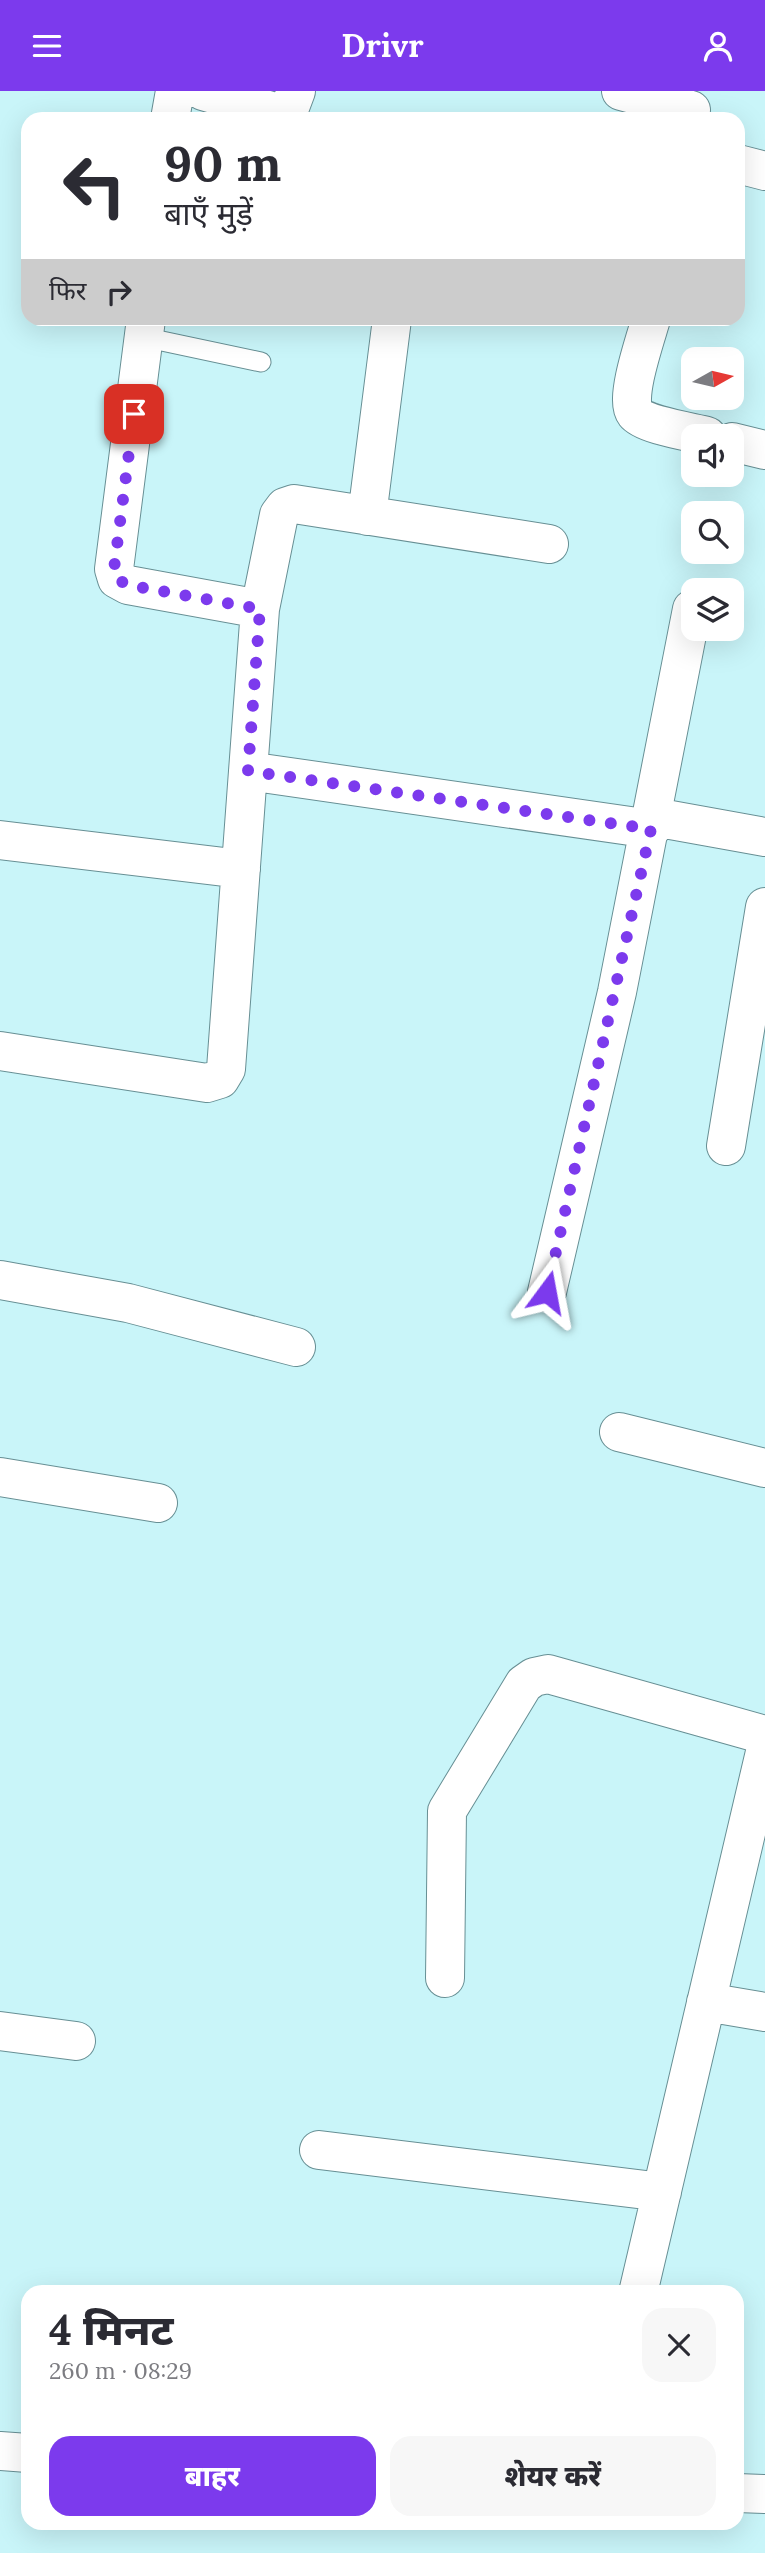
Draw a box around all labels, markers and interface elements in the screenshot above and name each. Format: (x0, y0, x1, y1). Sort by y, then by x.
text: Drivr (341, 25, 424, 66)
icon: menu (28, 27, 66, 65)
icon: person (699, 27, 737, 65)
text: 90 m (164, 132, 281, 194)
icon: left (49, 140, 140, 231)
text: बाएँ मुड़ें (164, 193, 253, 234)
icon: right (100, 273, 138, 311)
text: फिर (49, 274, 86, 307)
north arrow (681, 347, 744, 409)
map controls (681, 347, 744, 641)
pin (104, 384, 164, 444)
icon: arrive (115, 395, 153, 433)
button: sound (681, 424, 744, 487)
button: search (681, 501, 744, 564)
button: layers (681, 578, 744, 641)
position arrow (510, 1255, 584, 1329)
text: 4 मिनट (49, 2303, 173, 2357)
button: close (642, 2308, 716, 2382)
text: 260 m · 08:29 (49, 2356, 192, 2385)
button: बाहर (49, 2436, 376, 2516)
button: शेयर करें (390, 2436, 716, 2516)

